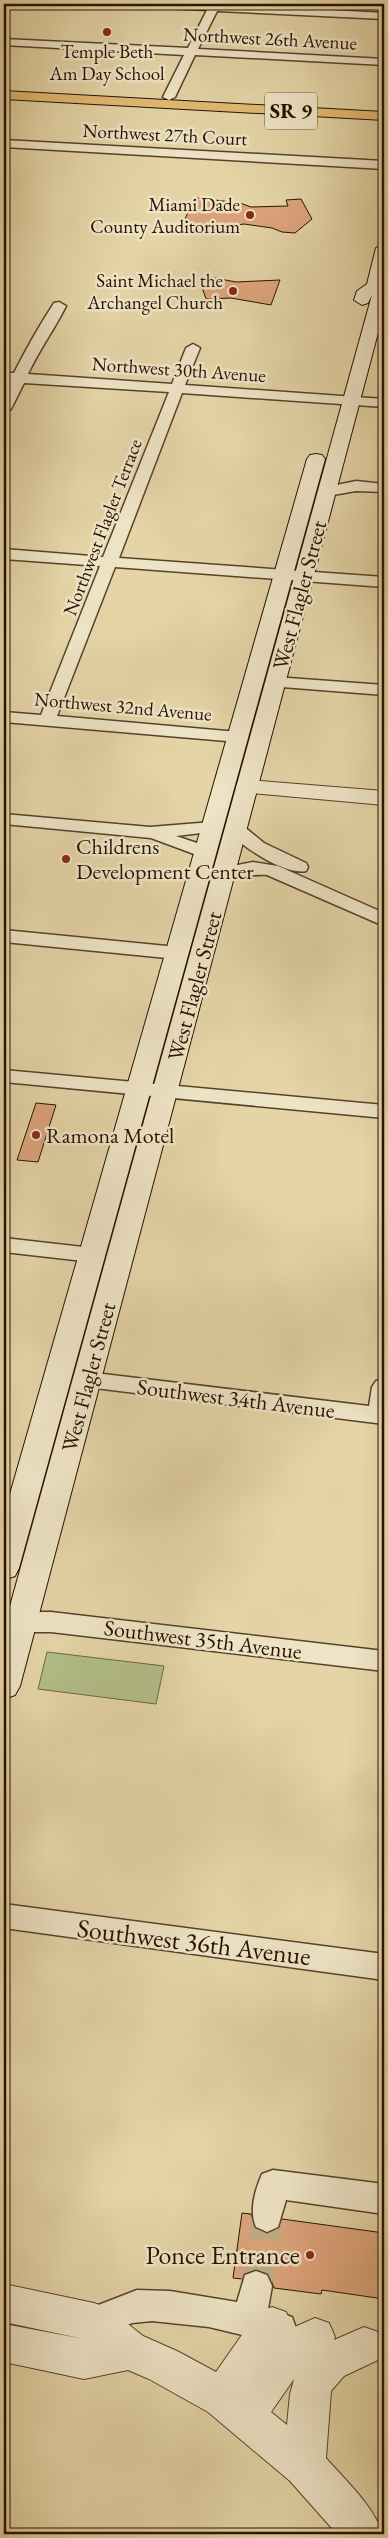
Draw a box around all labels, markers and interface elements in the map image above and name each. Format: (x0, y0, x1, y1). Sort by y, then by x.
street label: Northwest 26th Avenue (182, 21, 358, 56)
marker: Temple Beth Am Day School (101, 26, 113, 38)
place label: Temple Beth Am Day School (48, 39, 165, 86)
road number: SR 9 (265, 92, 317, 130)
street label: Northwest 27th Court (82, 118, 248, 151)
place label: Miami Dade County Auditorium (90, 192, 240, 239)
marker: Miami Dade County Auditorium (244, 209, 256, 221)
place label: Saint Michael the Archangel Church (86, 268, 223, 315)
marker: Saint Michael the Archangel Church (227, 285, 239, 297)
street label: Northwest 30th Avenue (91, 351, 267, 388)
street label: Northwest Flagler Terrace (57, 435, 148, 619)
street label: West Flagler Street (266, 517, 333, 673)
street label: Northwest 32nd Avenue (33, 686, 213, 727)
place label: Childrens Development Center (76, 832, 254, 886)
marker: Childrens Development Center (60, 853, 72, 865)
street label: West Flagler Street (161, 908, 228, 1064)
place label: Ramona Motel (46, 1121, 174, 1150)
marker: Ramona Motel (30, 1129, 42, 1141)
street label: West Flagler Street (55, 1299, 122, 1455)
street label: Southwest 34th Avenue (135, 1372, 337, 1425)
street label: Southwest 35th Avenue (102, 1613, 304, 1666)
street label: Southwest 36th Avenue (75, 1911, 313, 1973)
place label: Ponce Entrance (145, 2238, 300, 2272)
marker: Ponce Entrance (304, 2249, 316, 2261)

